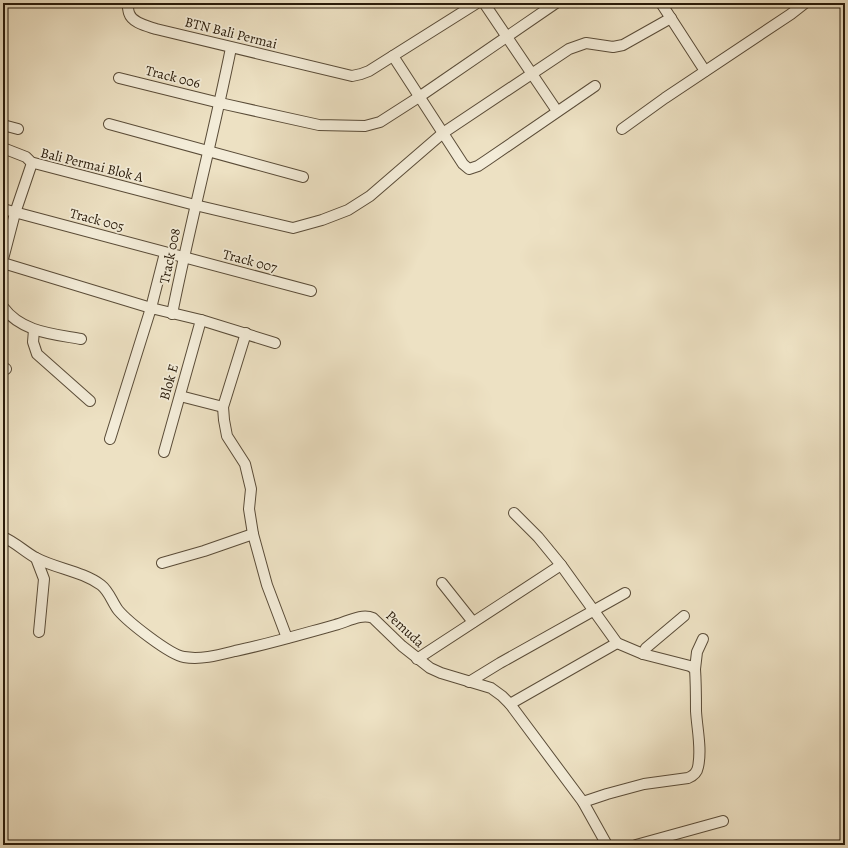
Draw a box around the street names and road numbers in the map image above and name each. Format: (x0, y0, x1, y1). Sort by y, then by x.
street label: BTN Bali Permai (183, 12, 279, 54)
street label: Track 006 (144, 61, 202, 93)
street label: Bali Permai Blok A (39, 143, 146, 187)
street label: Track 005 (68, 204, 126, 236)
street label: Track 008 (155, 226, 185, 286)
street label: Track 007 (221, 245, 279, 277)
street label: Blok E (155, 362, 183, 402)
street label: Pemuda (381, 606, 429, 652)

